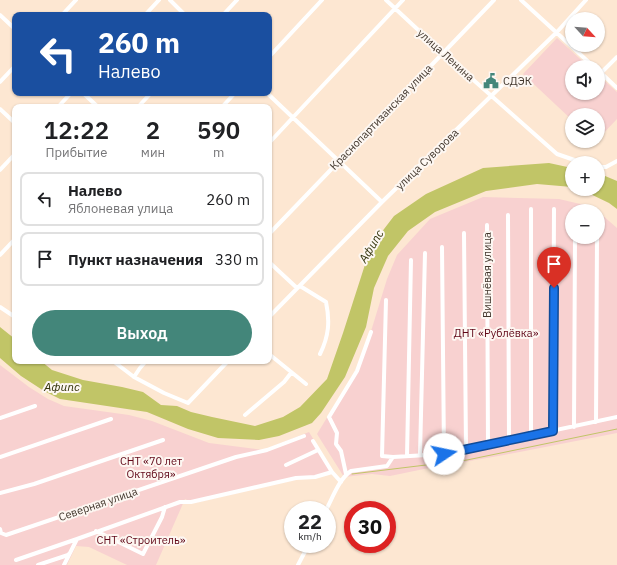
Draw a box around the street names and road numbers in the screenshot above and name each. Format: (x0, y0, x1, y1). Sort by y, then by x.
street label: улица Ленина (415, 26, 477, 84)
street label: Краснопартизанская улица (327, 61, 435, 173)
street label: улица Суворова (393, 125, 462, 193)
street label: Вишнёвая улица (480, 232, 494, 318)
street label: Северная улица (57, 484, 139, 524)

